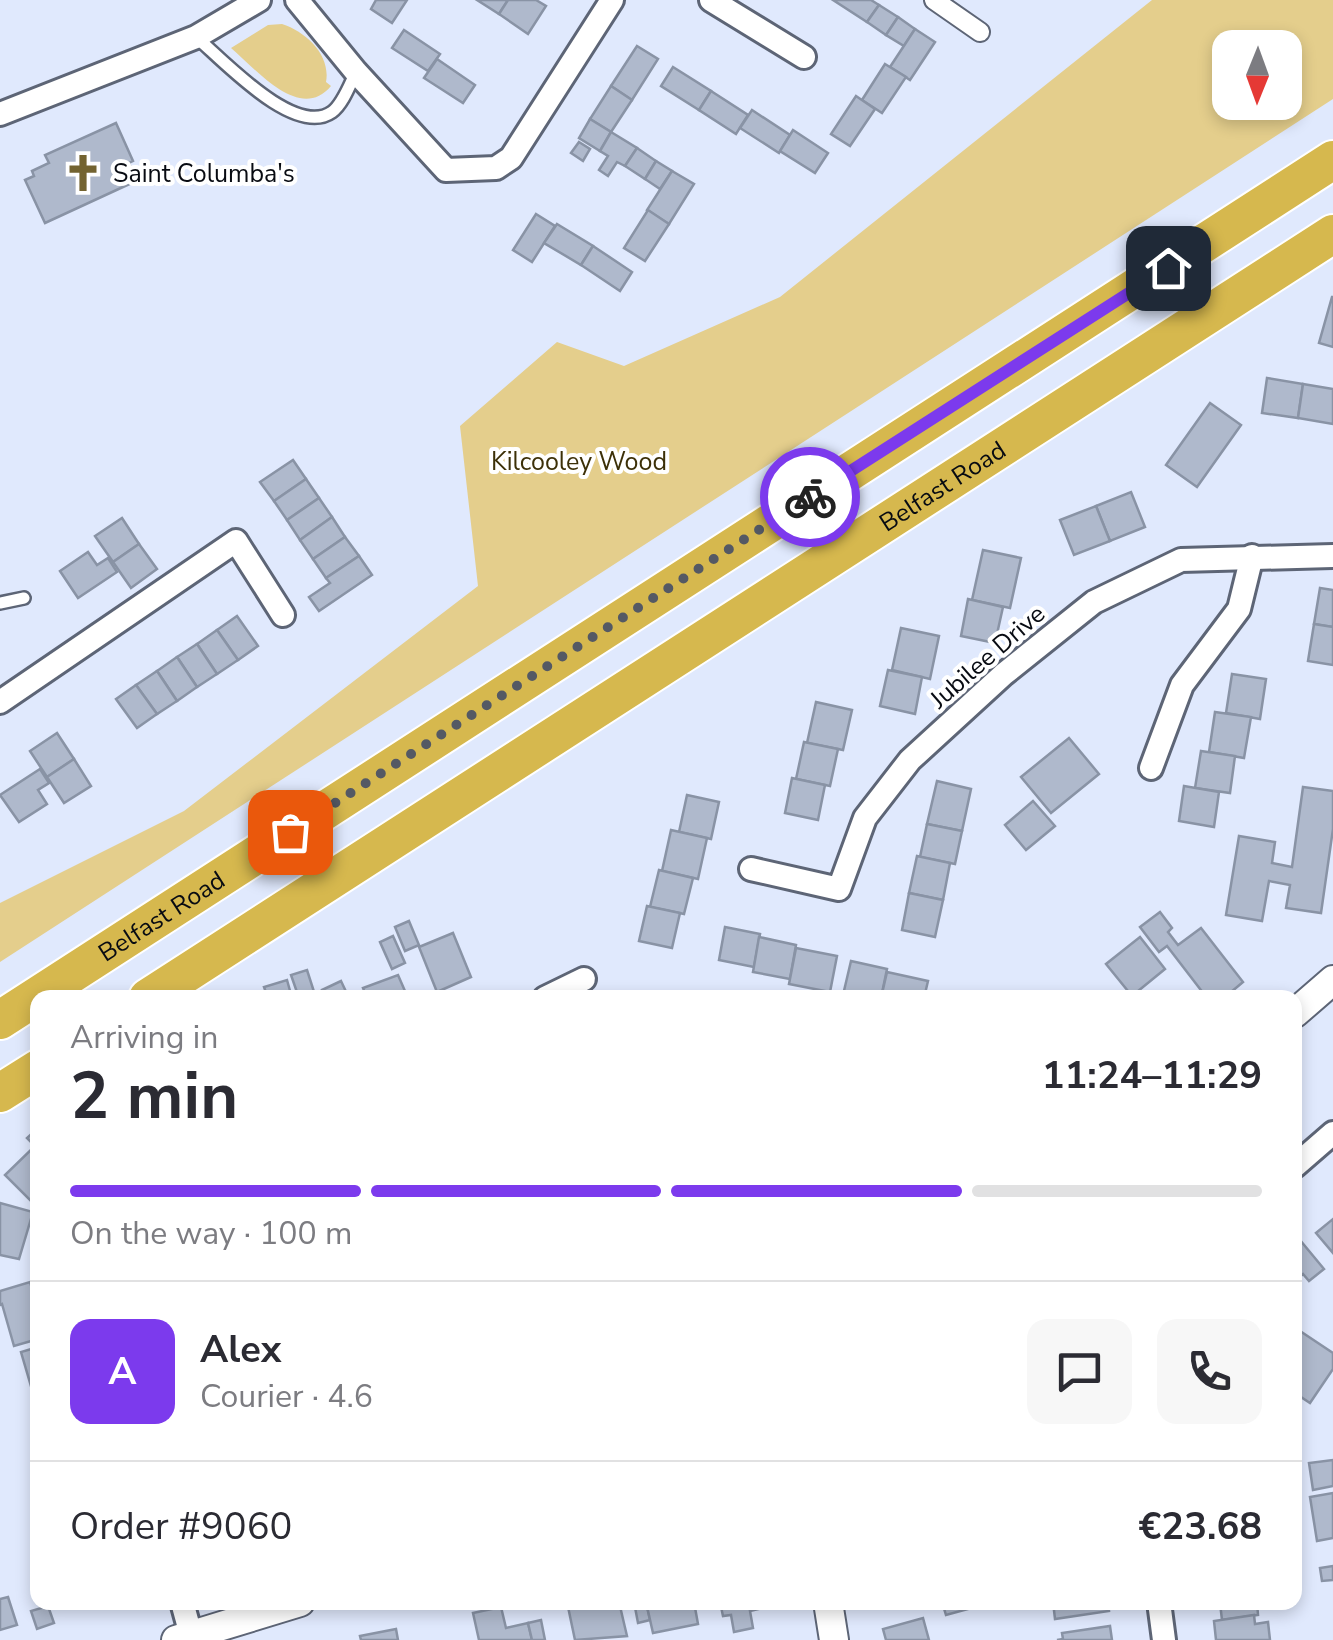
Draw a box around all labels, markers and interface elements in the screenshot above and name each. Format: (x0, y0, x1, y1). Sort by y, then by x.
north arrow (1212, 30, 1302, 120)
map controls (1212, 30, 1302, 120)
church icon: Saint Columba's (62, 152, 104, 194)
place label: Saint Columba's (113, 157, 295, 191)
pin (1126, 226, 1211, 311)
icon: home (1141, 241, 1196, 296)
street label: Belfast Road (873, 433, 1013, 540)
park label: Kilcooley Wood (491, 445, 667, 479)
courier (760, 447, 860, 547)
icon: bike (783, 470, 838, 525)
street label: Jubilee Drive (922, 597, 1052, 717)
pin (248, 790, 333, 875)
icon: bag (263, 805, 318, 860)
street label: Belfast Road (92, 863, 232, 970)
text: Arriving in (70, 1016, 218, 1059)
text: 11:24–11:29 (1042, 1050, 1262, 1101)
text: 2 min (70, 1052, 238, 1141)
text: On the way · 100 m (70, 1212, 352, 1255)
button: chat (1027, 1319, 1132, 1424)
button: phone (1157, 1319, 1262, 1424)
text: Alex (200, 1324, 281, 1375)
text: A (108, 1346, 137, 1397)
text: Courier · 4.6 (200, 1375, 373, 1418)
text: Order #9060 (70, 1501, 292, 1552)
text: €23.68 (1139, 1501, 1262, 1552)

